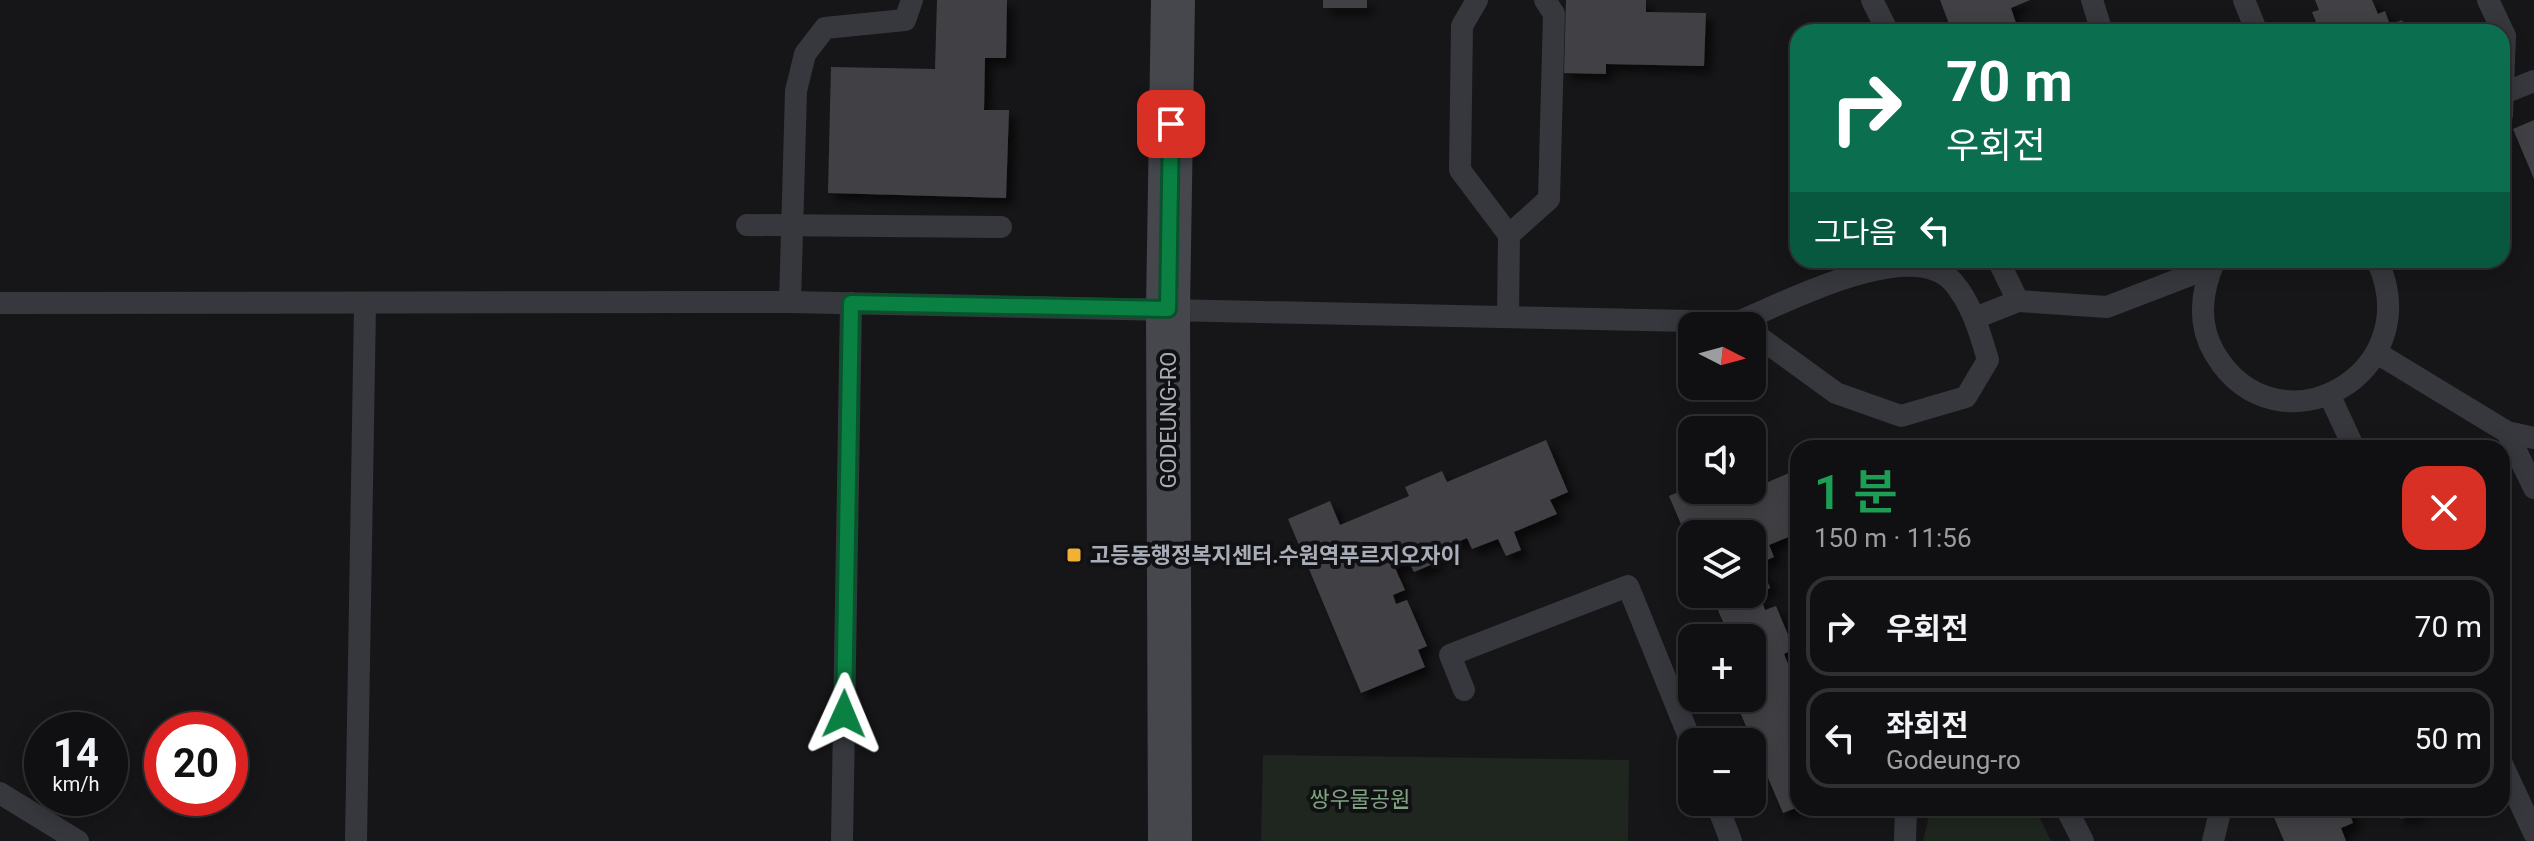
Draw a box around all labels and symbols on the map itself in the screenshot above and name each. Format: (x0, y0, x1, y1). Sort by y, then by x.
pin (1137, 90, 1205, 158)
north arrow (1678, 312, 1766, 400)
street label: GODEUNG-RO (1156, 352, 1181, 488)
place label: 고등동행정복지센터.수원역푸르지오자이 (1090, 543, 1461, 568)
marker: 고등동행정복지센터.수원역푸르지오자이 (1065, 546, 1083, 564)
position arrow (802, 672, 886, 756)
speed limit sign: 20 (144, 712, 248, 816)
park label: 쌍우물공원 (1309, 787, 1411, 812)

